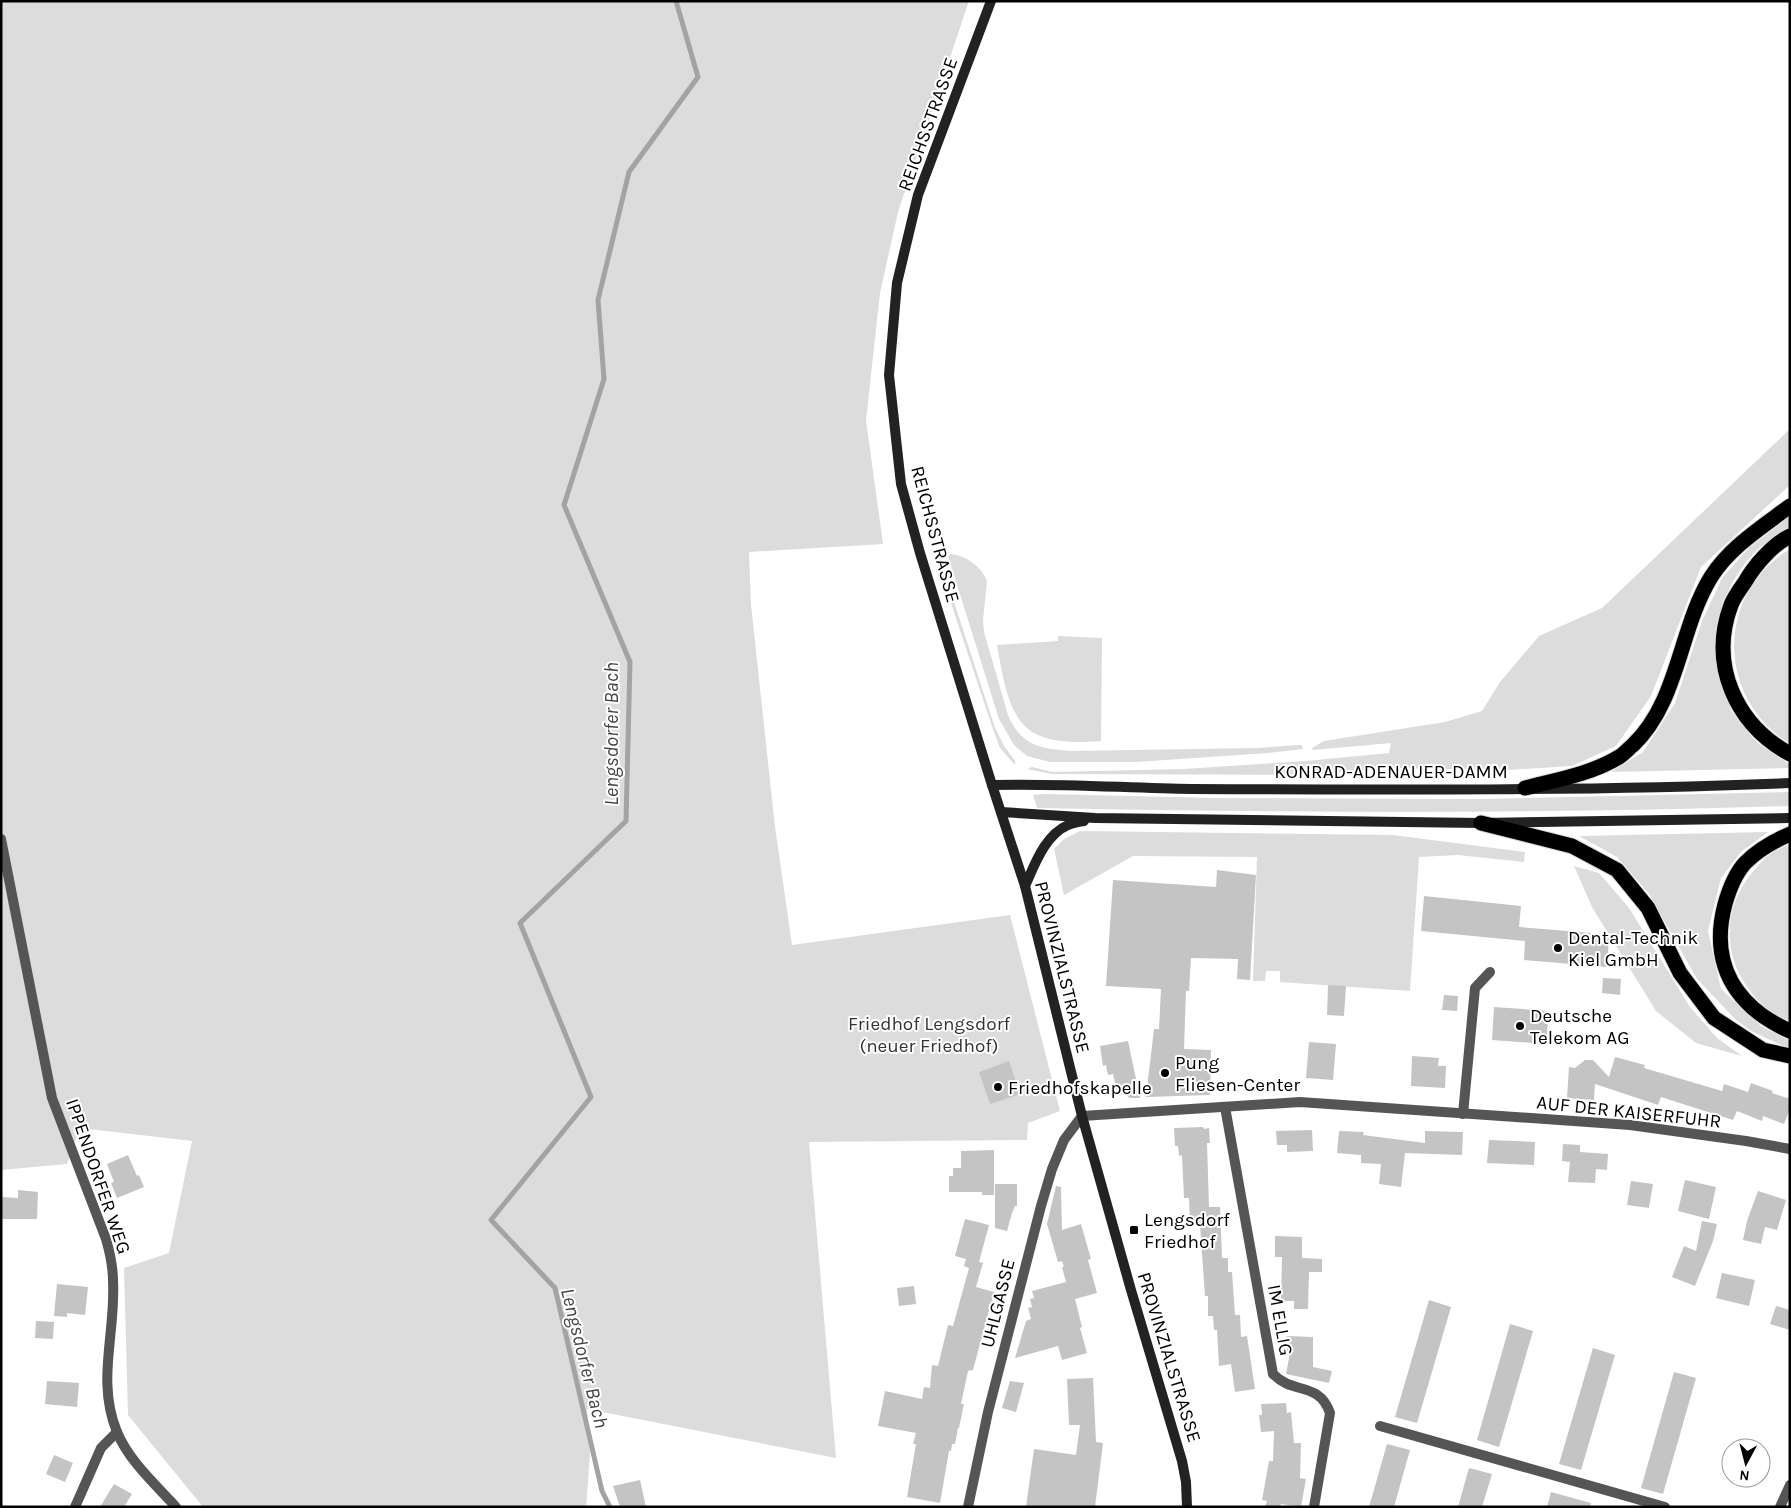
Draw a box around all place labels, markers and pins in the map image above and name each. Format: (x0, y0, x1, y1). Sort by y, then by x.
place label: Dental-Technik Kiel GmbH (1568, 927, 1699, 971)
marker: Dental-Technik Kiel GmbH (1552, 942, 1564, 954)
place label: Deutsche Telekom AG (1530, 1005, 1629, 1049)
marker: Deutsche Telekom AG (1514, 1020, 1526, 1032)
place label: Pung Fliesen-Center (1175, 1052, 1300, 1096)
marker: Pung Fliesen-Center (1159, 1067, 1171, 1079)
place label: Friedhofskapelle (1008, 1077, 1152, 1099)
marker: Friedhofskapelle (992, 1081, 1004, 1093)
place label: Lengsdorf Friedhof (1144, 1209, 1230, 1253)
marker: Lengsdorf Friedhof (1128, 1224, 1140, 1236)

